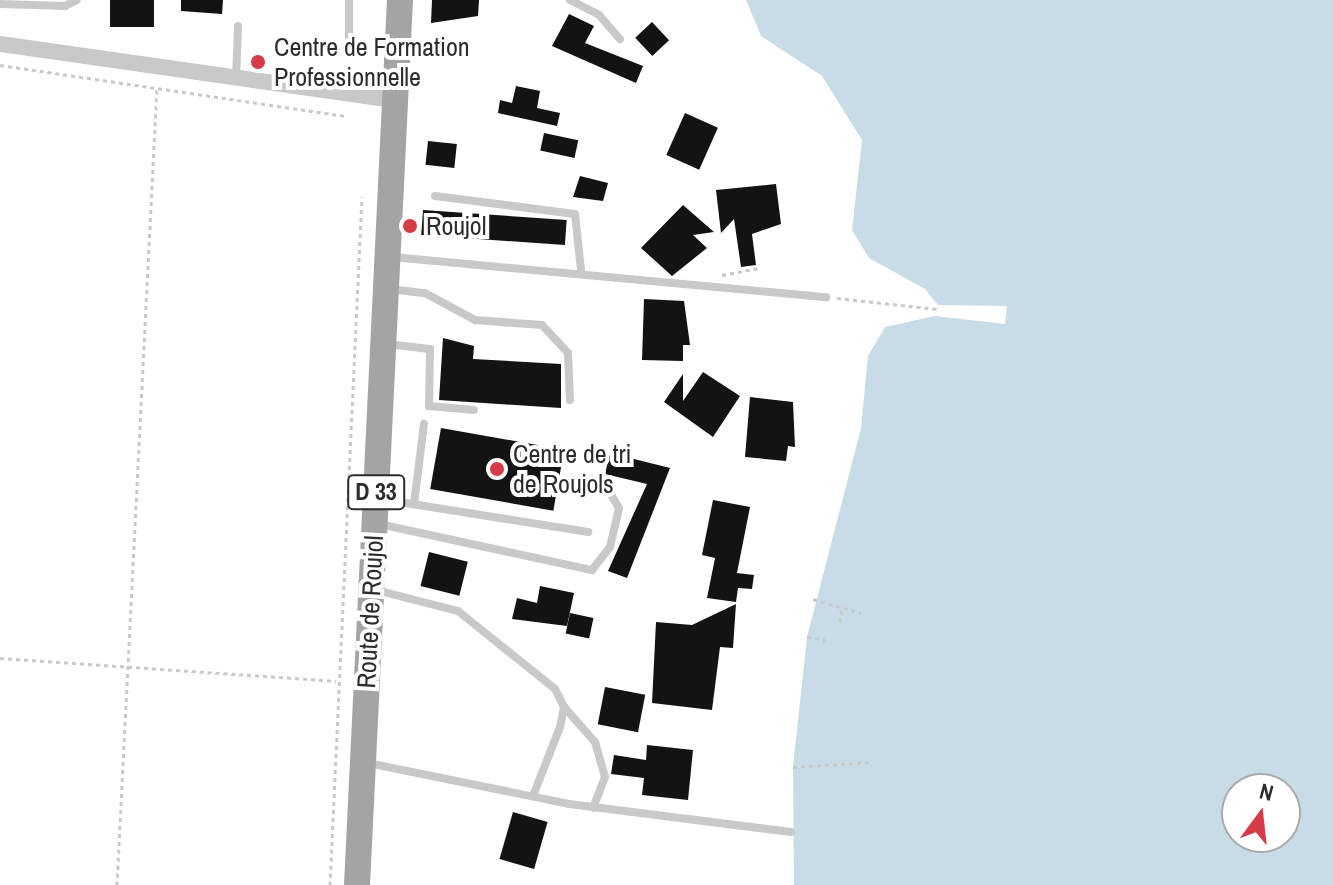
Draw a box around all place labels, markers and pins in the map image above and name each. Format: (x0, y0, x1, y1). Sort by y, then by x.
place label: Centre de Formation Professionnelle (274, 31, 470, 92)
marker: Centre de Formation Professionnelle (249, 53, 267, 71)
place label: Roujol (426, 210, 486, 242)
marker: Roujol (401, 217, 419, 235)
place label: Centre de tri de Roujols (513, 438, 632, 500)
marker: Centre de tri de Roujols (488, 460, 506, 478)

